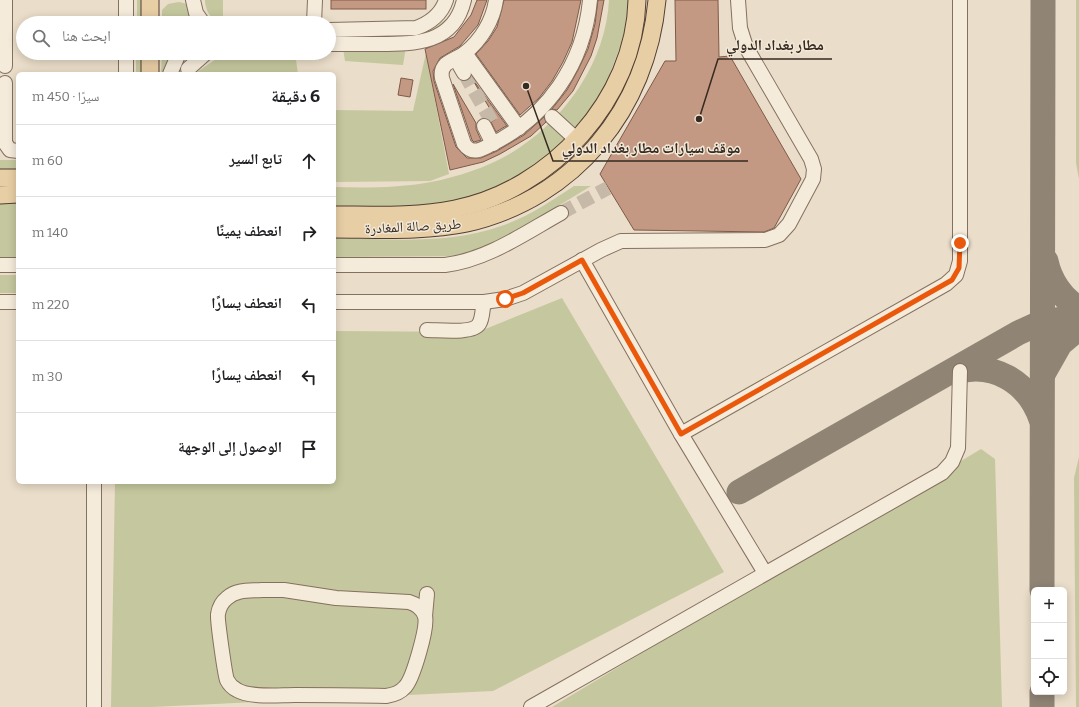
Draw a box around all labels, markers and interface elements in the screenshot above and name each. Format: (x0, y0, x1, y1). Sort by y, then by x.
search box (16, 16, 336, 60)
icon: search (30, 27, 52, 49)
text: ابحث هنا (62, 27, 111, 45)
callout: مطار بغداد الدولي (718, 32, 832, 59)
text: مطار بغداد الدولي (726, 36, 824, 57)
text: 6 دقيقة (271, 86, 320, 107)
text: سيرًا · 450 m (32, 89, 99, 104)
callout: موقف سيارات مطار بغداد الدولي (553, 134, 748, 161)
text: موقف سيارات مطار بغداد الدولي (562, 139, 740, 160)
text: تابع السير (229, 150, 282, 168)
icon: ahead (298, 150, 320, 172)
text: 60 m (32, 153, 63, 168)
street label: طريق صالة المغادرة (364, 215, 462, 239)
text: انعطف يمينًا (216, 222, 282, 240)
icon: right (298, 222, 320, 244)
text: 140 m (32, 225, 68, 240)
route end (951, 234, 969, 252)
route start (496, 290, 514, 308)
text: انعطف يسارًا (211, 294, 282, 312)
icon: left (298, 294, 320, 316)
text: 220 m (32, 297, 70, 312)
text: انعطف يسارًا (211, 366, 282, 384)
icon: left (298, 366, 320, 388)
text: 30 m (32, 369, 63, 384)
text: الوصول إلى الوجهة (178, 438, 282, 456)
icon: arrive (298, 438, 320, 460)
map controls (1031, 587, 1067, 695)
button: + (1031, 587, 1067, 623)
button: − (1031, 623, 1067, 659)
button: locate (1031, 659, 1067, 695)

